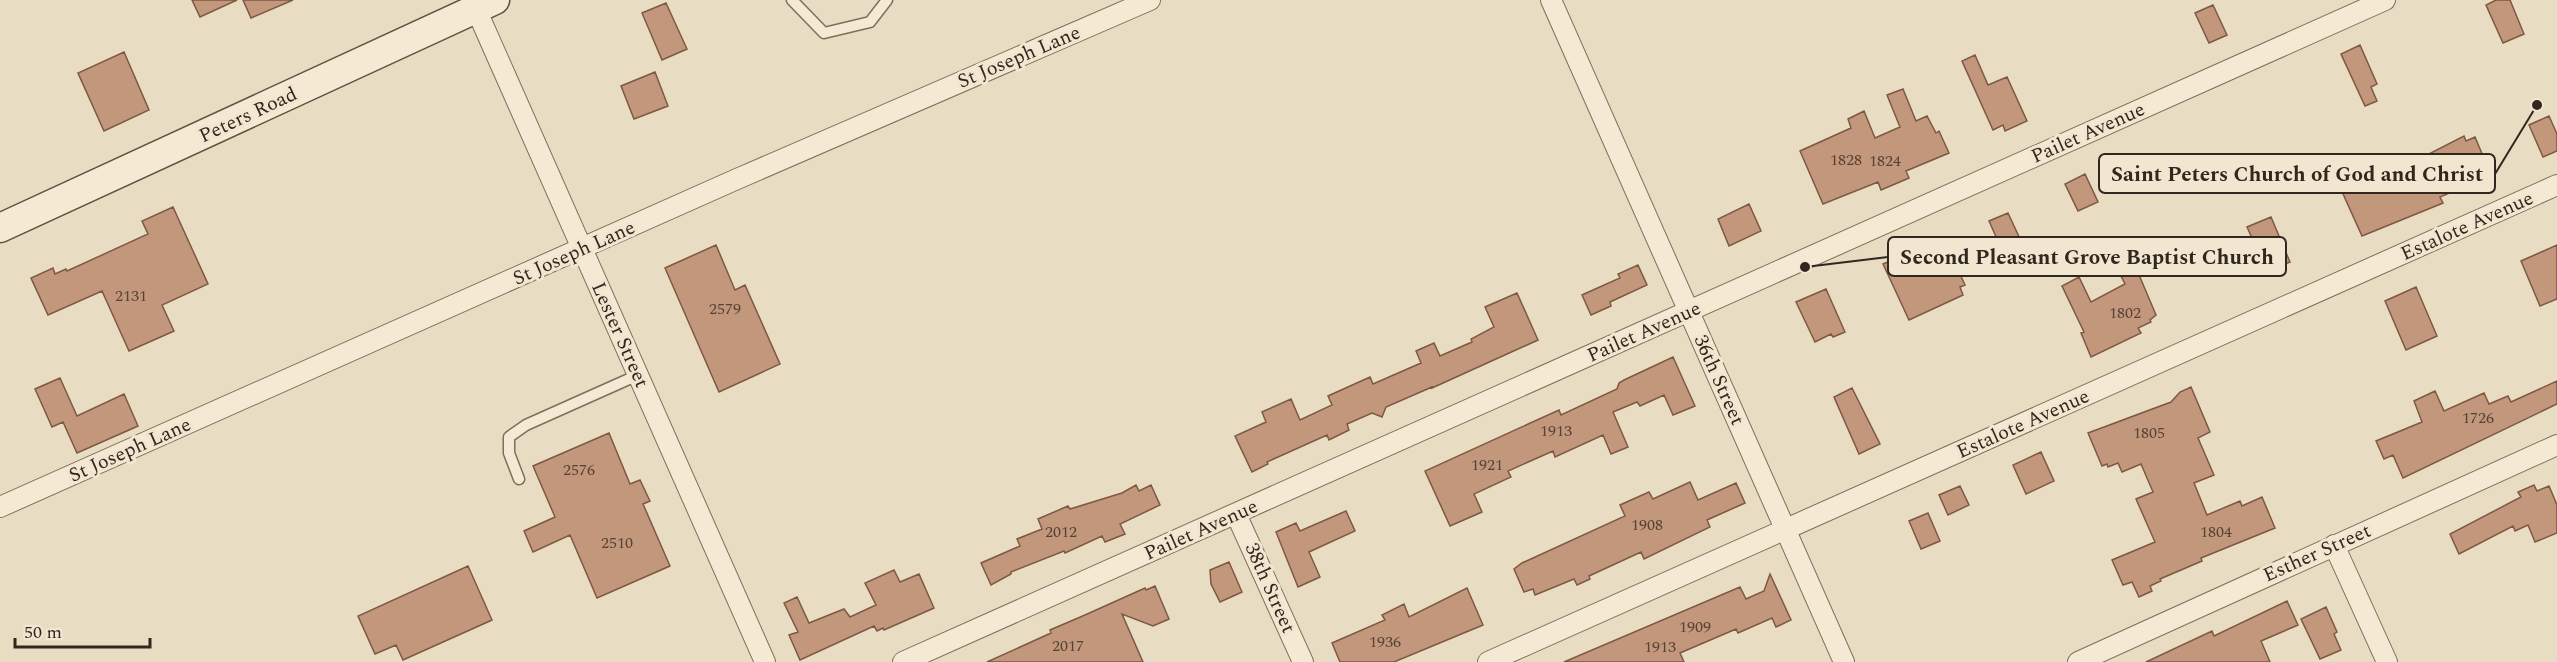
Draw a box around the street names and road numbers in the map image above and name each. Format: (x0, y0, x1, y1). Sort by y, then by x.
street label: St Joseph Lane (953, 18, 1085, 96)
street label: Peters Road (194, 79, 302, 151)
street label: Pailet Avenue (2026, 94, 2150, 172)
street label: Estalote Avenue (2396, 183, 2538, 269)
street label: St Joseph Lane (508, 213, 640, 293)
street label: Lester Street (583, 277, 657, 393)
street label: Pailet Avenue (1582, 293, 1706, 371)
street label: 36th Street (1686, 330, 1752, 430)
street label: Estalote Avenue (1952, 381, 2094, 467)
street label: St Joseph Lane (64, 410, 196, 490)
street label: Pailet Avenue (1139, 491, 1263, 569)
street label: Esther Street (2258, 516, 2376, 590)
street label: 38th Street (1237, 538, 1303, 638)

